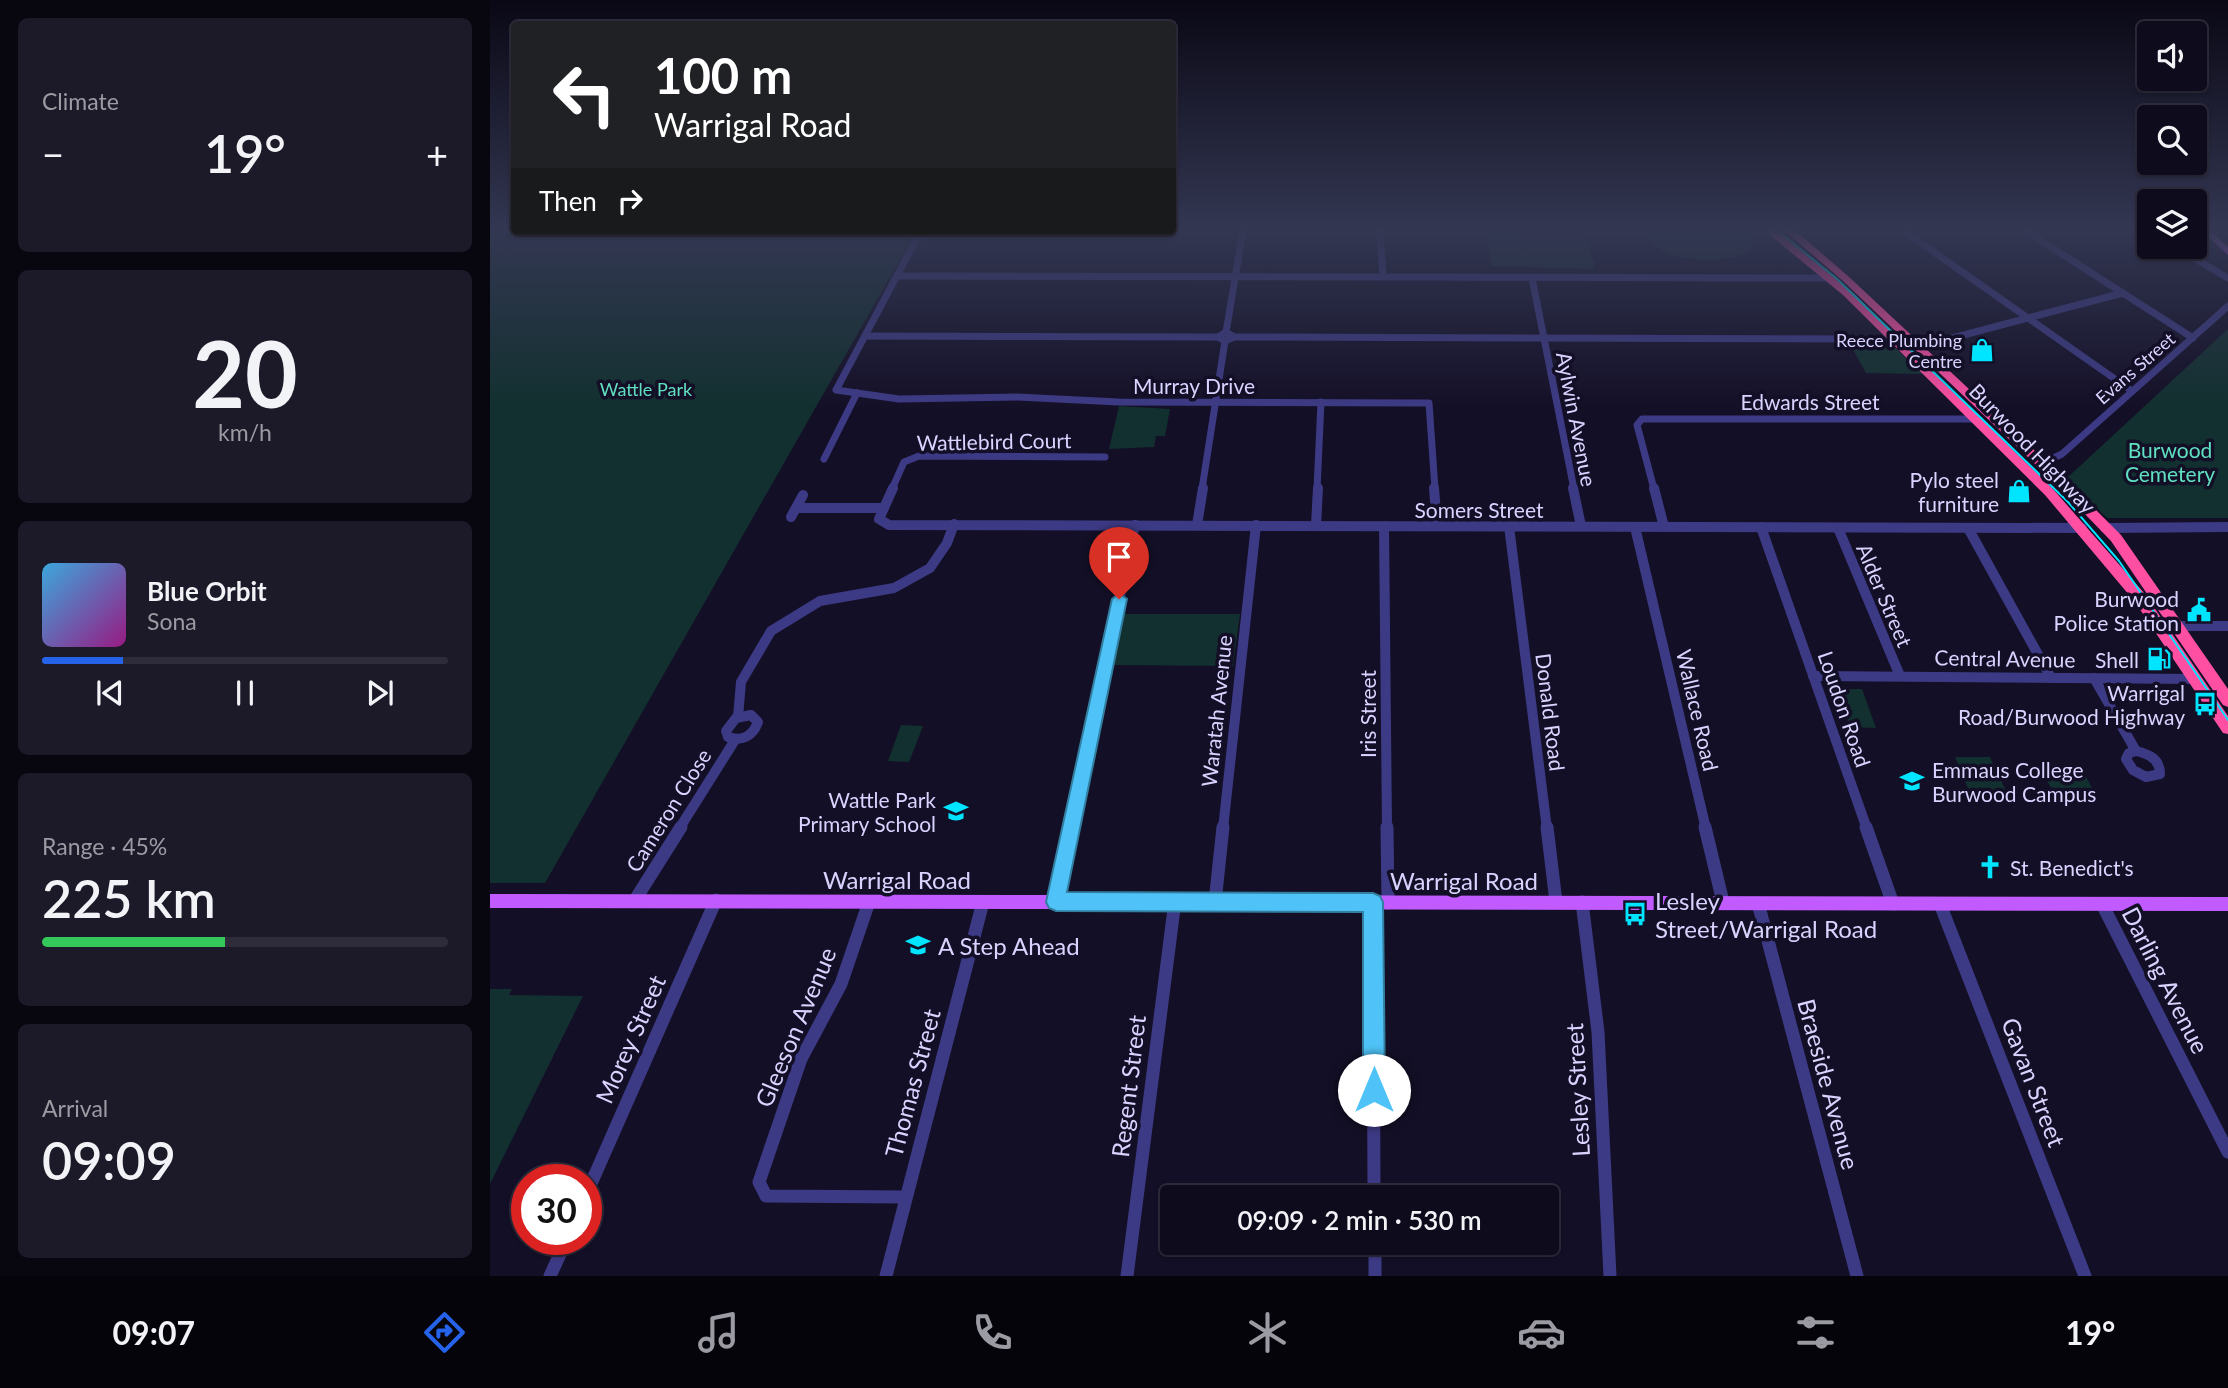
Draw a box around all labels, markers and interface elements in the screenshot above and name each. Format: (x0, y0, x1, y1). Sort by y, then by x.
map controls (2137, 21, 2207, 259)
button: sound (2137, 21, 2207, 91)
text: 100 m (654, 46, 792, 104)
icon: left (539, 49, 630, 140)
text: Climate (42, 87, 119, 115)
text: Warrigal Road (654, 105, 851, 144)
button: search (2137, 105, 2207, 175)
text: 19° (204, 122, 286, 184)
text: − (42, 131, 64, 177)
text: + (426, 131, 448, 177)
icon: right (611, 182, 649, 220)
text: Then (539, 185, 597, 217)
button: layers (2137, 189, 2207, 259)
text: 20 (192, 318, 298, 427)
street label: Evans Street (2091, 327, 2180, 408)
place label: Reece Plumbing Centre (1836, 329, 1962, 372)
shop icon: Reece Plumbing Centre (1968, 336, 1996, 364)
street label: Aylwin Avenue (1552, 350, 1602, 488)
street label: Murray Drive (1133, 373, 1255, 398)
park label: Wattle Park (600, 378, 693, 400)
street label: Burwood Highway (1965, 378, 2101, 518)
street label: Edwards Street (1740, 389, 1880, 414)
text: km/h (218, 418, 272, 446)
street label: Wattlebird Court (916, 427, 1072, 455)
park label: Burwood Cemetery (2125, 437, 2215, 486)
place label: Pylo steel furniture (1910, 467, 1999, 516)
shop icon: Pylo steel furniture (2005, 477, 2033, 505)
street label: Somers Street (1415, 497, 1544, 522)
pin (1089, 527, 1149, 599)
icon: arrive (1100, 538, 1138, 576)
street label: Alder Street (1852, 540, 1918, 651)
text: Blue Orbit (147, 575, 267, 607)
place label: Burwood Police Station (2053, 586, 2179, 635)
public building icon: Burwood Police Station (2185, 596, 2213, 624)
text: Sona (147, 607, 197, 635)
street label: Waratah Avenue (1196, 634, 1236, 788)
street label: Central Avenue (1934, 644, 2076, 672)
fuel station icon: Shell (2145, 645, 2173, 673)
street label: Wallace Road (1672, 647, 1724, 773)
place label: Shell (2095, 647, 2139, 672)
street label: Loudon Road (1813, 648, 1877, 770)
street label: Donald Road (1531, 652, 1571, 772)
street label: Iris Street (1355, 669, 1380, 758)
icon: previous (91, 674, 129, 712)
icon: pause (226, 674, 264, 712)
icon: next (361, 674, 399, 712)
place label: Warrigal Road/Burwood Highway (1958, 680, 2185, 729)
bus stop icon: Warrigal Road/Burwood Highway (2191, 690, 2219, 718)
street label: Cameron Close (620, 744, 716, 876)
place label: Emmaus College Burwood Campus (1932, 757, 2096, 806)
school or university icon: Emmaus College Burwood Campus (1898, 767, 1926, 795)
place label: Wattle Park Primary School (798, 787, 936, 836)
school or university icon: Wattle Park Primary School (942, 797, 970, 825)
text: Range · 45% (42, 832, 167, 860)
church icon: St. Benedict's (1976, 853, 2004, 881)
place label: St. Benedict's (2010, 855, 2134, 880)
street label: Warrigal Road (823, 865, 971, 894)
street label: Warrigal Road (1390, 866, 1538, 895)
text: 225 km (42, 867, 216, 929)
place label: Lesley Street/Warrigal Road (1655, 886, 1877, 943)
bus stop icon: Lesley Street/Warrigal Road (1621, 900, 1649, 928)
street label: Darling Avenue (2117, 902, 2215, 1058)
school or university icon: A Step Ahead (904, 931, 932, 959)
place label: A Step Ahead (938, 931, 1080, 960)
street label: Gleeson Avenue (748, 943, 842, 1111)
street label: Morey Street (589, 970, 671, 1108)
street label: Braeside Avenue (1792, 996, 1866, 1172)
street label: Thomas Street (878, 1005, 946, 1160)
street label: Regent Street (1105, 1013, 1151, 1159)
street label: Gavan Street (1996, 1013, 2072, 1151)
street label: Lesley Street (1559, 1022, 1595, 1158)
position arrow (1337, 1053, 1411, 1127)
text: Arrival (42, 1094, 108, 1122)
text: 09:09 (42, 1129, 176, 1191)
speed limit sign: 30 (511, 1164, 602, 1255)
text: 09:09 · 2 min · 530 m (1237, 1204, 1482, 1236)
icon: directions (420, 1308, 469, 1357)
icon: music (694, 1308, 743, 1357)
icon: phone (968, 1308, 1017, 1357)
icon: climate (1243, 1308, 1292, 1357)
icon: car (1517, 1308, 1566, 1357)
icon: filters (1791, 1308, 1840, 1357)
text: 09:07 (113, 1313, 195, 1352)
text: 19° (2065, 1313, 2115, 1352)

